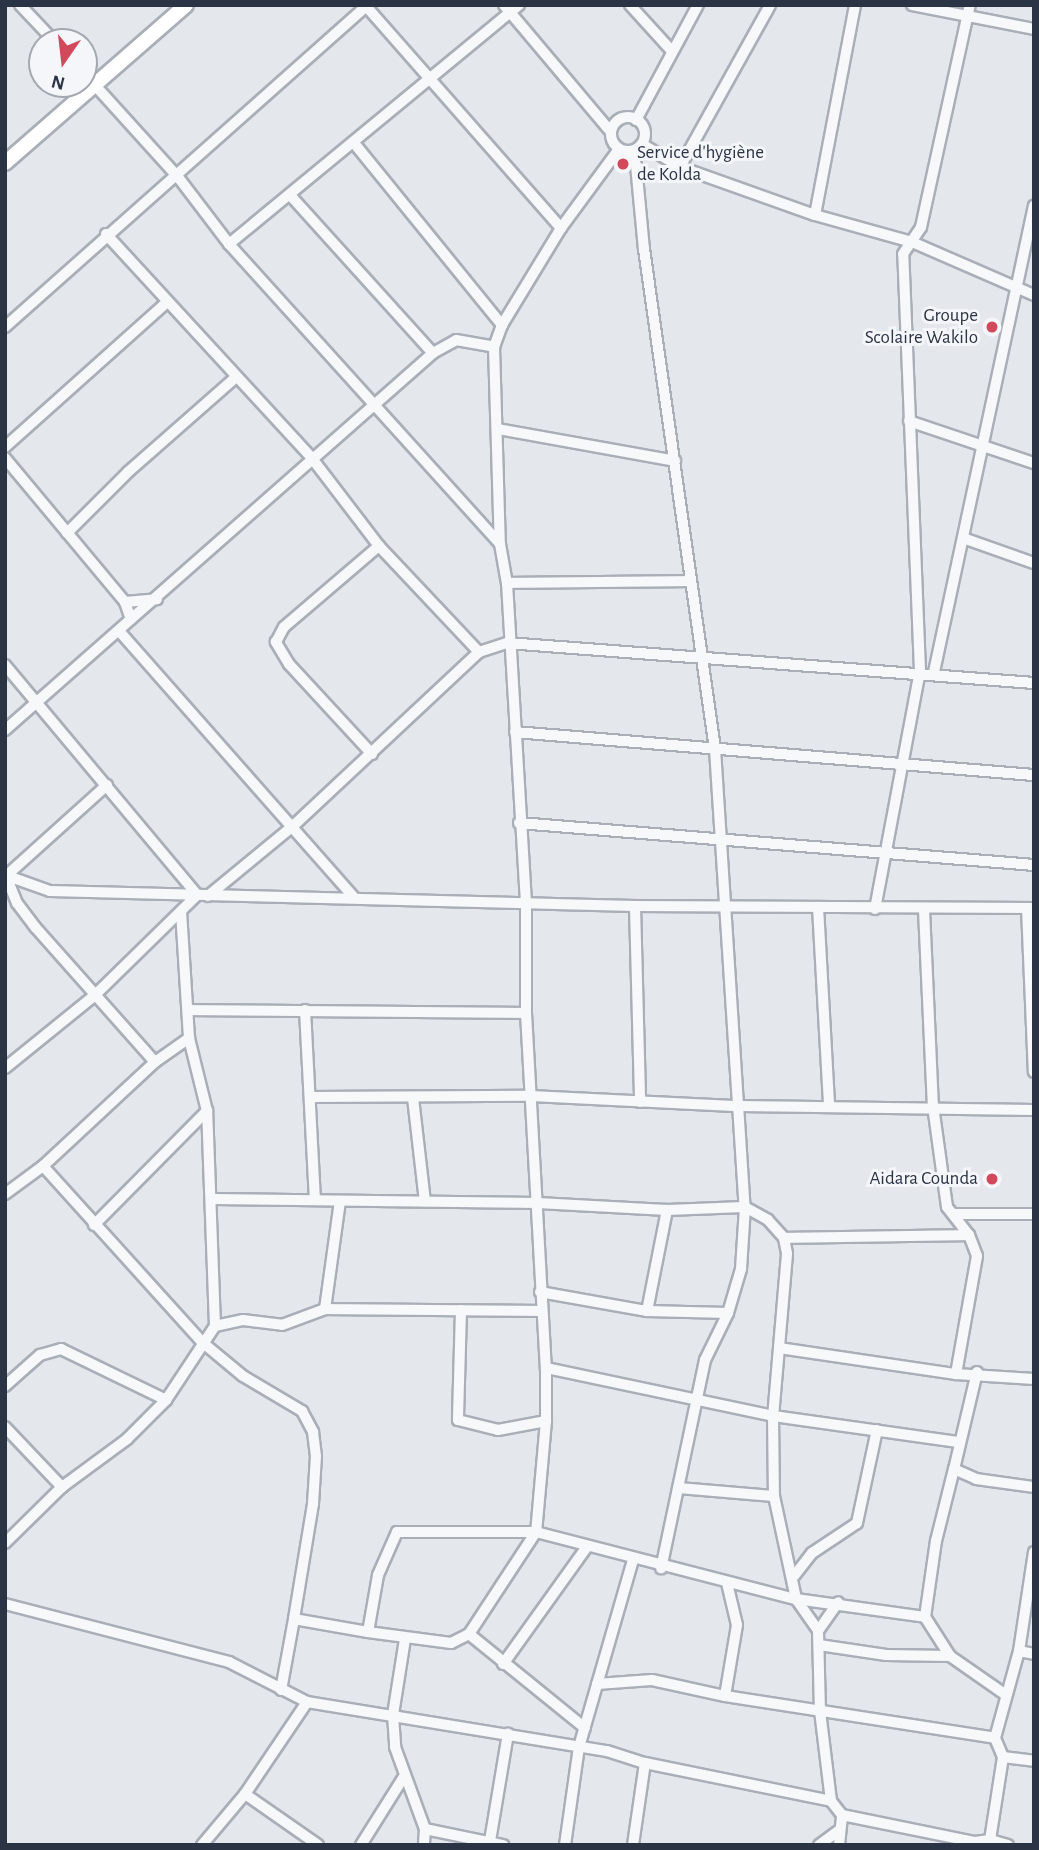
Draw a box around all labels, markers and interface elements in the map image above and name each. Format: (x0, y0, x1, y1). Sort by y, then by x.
north arrow (28, 28, 98, 98)
text: N (50, 71, 67, 93)
place label: Service d'hygiène de Kolda (637, 142, 764, 186)
marker: Service d'hygiène de Kolda (615, 156, 631, 172)
place label: Groupe Scolaire Wakilo (865, 305, 978, 349)
marker: Groupe Scolaire Wakilo (984, 319, 1000, 335)
place label: Aidara Counda (869, 1168, 978, 1190)
marker: Aidara Counda (984, 1171, 1000, 1187)

